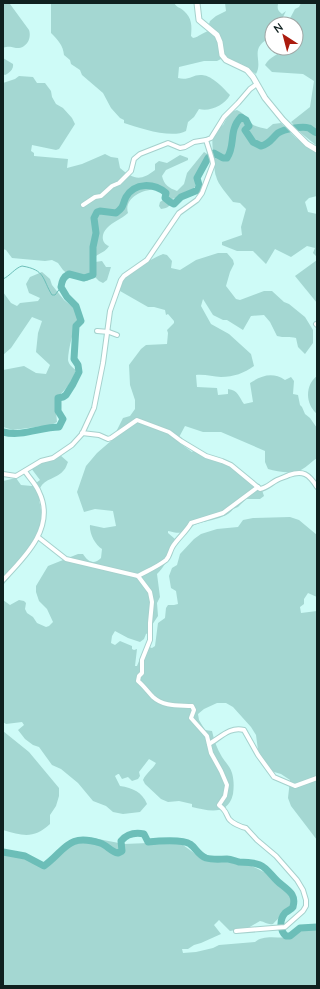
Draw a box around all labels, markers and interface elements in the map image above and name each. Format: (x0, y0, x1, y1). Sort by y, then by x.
north arrow (264, 16, 304, 56)
text: N (271, 20, 286, 37)

